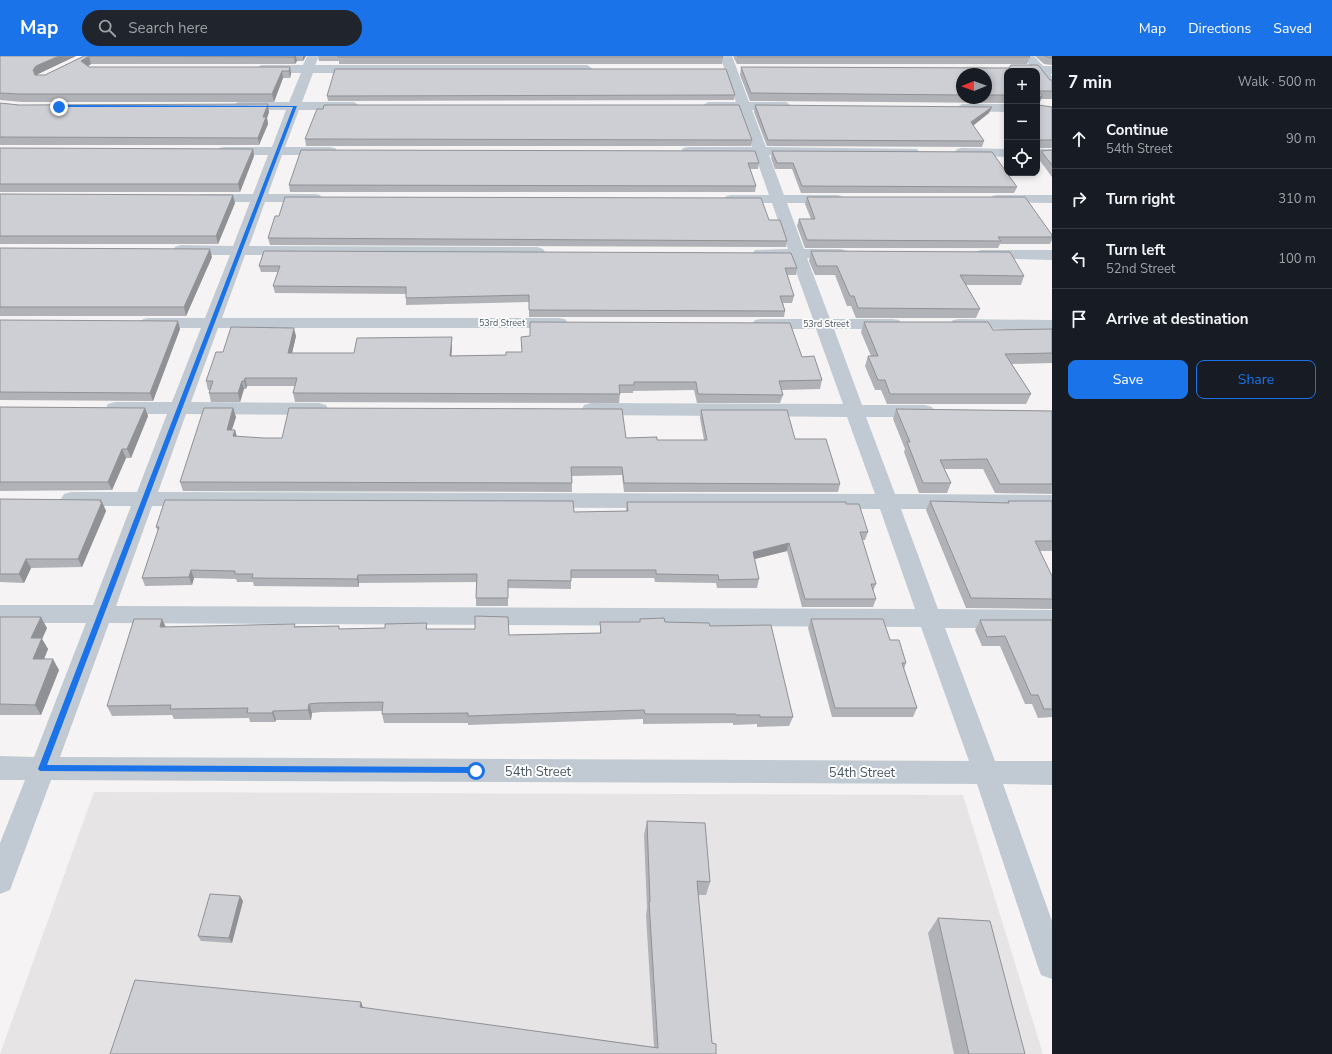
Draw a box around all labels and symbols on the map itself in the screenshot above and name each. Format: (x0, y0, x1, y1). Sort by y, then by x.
north arrow (956, 68, 992, 104)
route end (50, 98, 68, 116)
street label: 53rd Street (479, 317, 526, 329)
street label: 53rd Street (803, 318, 850, 330)
route start (467, 762, 485, 780)
street label: 54th Street (505, 763, 572, 781)
street label: 54th Street (829, 764, 896, 782)

